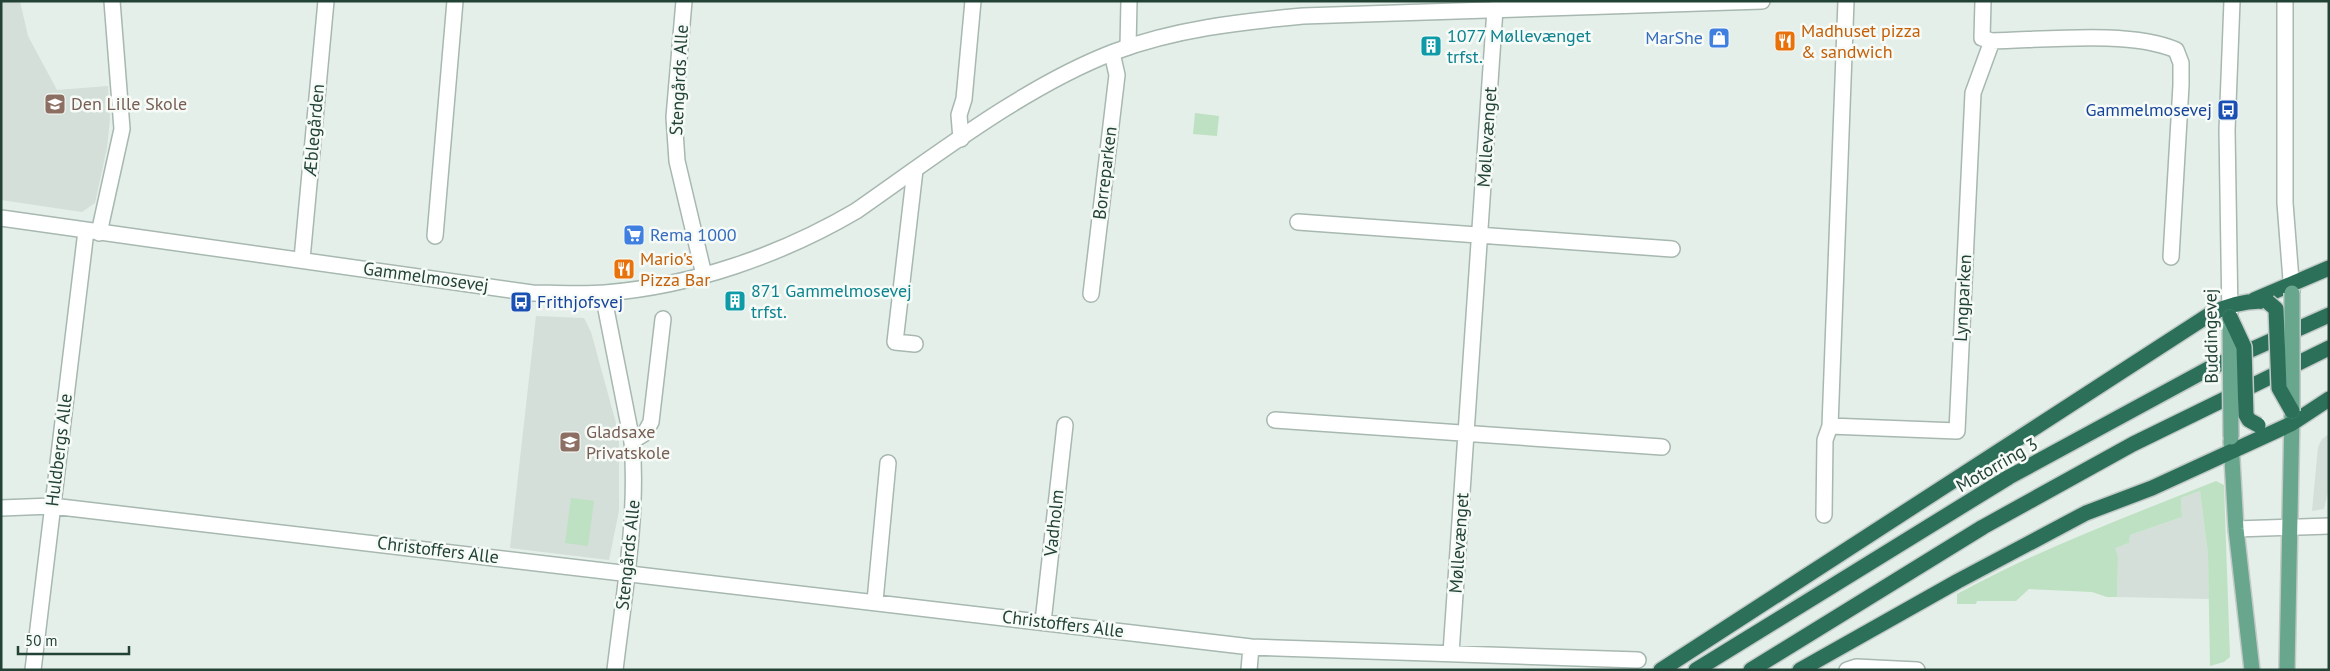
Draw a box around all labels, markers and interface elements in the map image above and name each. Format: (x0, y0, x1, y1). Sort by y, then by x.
place label: Madhuset pizza & sandwich (1801, 19, 1921, 63)
street label: Stengårds Alle (664, 24, 693, 136)
place label: 1077 Møllevænget trfst. (1447, 24, 1591, 68)
place label: MarShe (1645, 26, 1703, 49)
shop icon: MarShe (1707, 26, 1731, 50)
restaurant icon: Madhuset pizza & sandwich (1773, 29, 1797, 53)
building icon: 1077 Møllevænget trfst. (1419, 34, 1443, 58)
street label: Æblegården (298, 83, 329, 178)
street label: Møllevænget (1472, 86, 1501, 188)
school or university icon: Den Lille Skole (43, 92, 67, 116)
place label: Den Lille Skole (71, 92, 187, 115)
place label: Gammelmosevej (2085, 98, 2212, 121)
bus stop icon: Gammelmosevej (2216, 98, 2240, 122)
street label: Borreparken (1087, 125, 1122, 221)
supermarket icon: Rema 1000 (622, 223, 646, 247)
place label: Rema 1000 (650, 223, 737, 246)
place label: Mario's Pizza Bar (640, 247, 710, 291)
street label: Lyngparken (1949, 254, 1976, 342)
street label: Gammelmosevej (362, 256, 490, 297)
restaurant icon: Mario's Pizza Bar (612, 257, 636, 281)
place label: 871 Gammelmosevej trfst. (751, 279, 912, 323)
street label: Buddingevej (2198, 288, 2223, 384)
building icon: 871 Gammelmosevej trfst. (723, 289, 747, 313)
bus stop icon: Frithjofsvej (509, 290, 533, 314)
place label: Frithjofsvej (537, 290, 623, 313)
street label: Huldbergs Alle (40, 392, 77, 508)
place label: Gladsaxe Privatskole (586, 420, 670, 464)
school or university icon: Gladsaxe Privatskole (558, 430, 582, 454)
street label: Motorring 3 (1952, 432, 2042, 497)
street label: Vadholm (1038, 488, 1068, 559)
street label: Møllevænget (1444, 492, 1473, 594)
street label: Stengårds Alle (610, 499, 645, 611)
street label: Christoffers Alle (376, 531, 500, 568)
street label: Christoffers Alle (1001, 605, 1125, 642)
scale bar (18, 624, 129, 656)
text: 50 m (25, 631, 58, 650)

